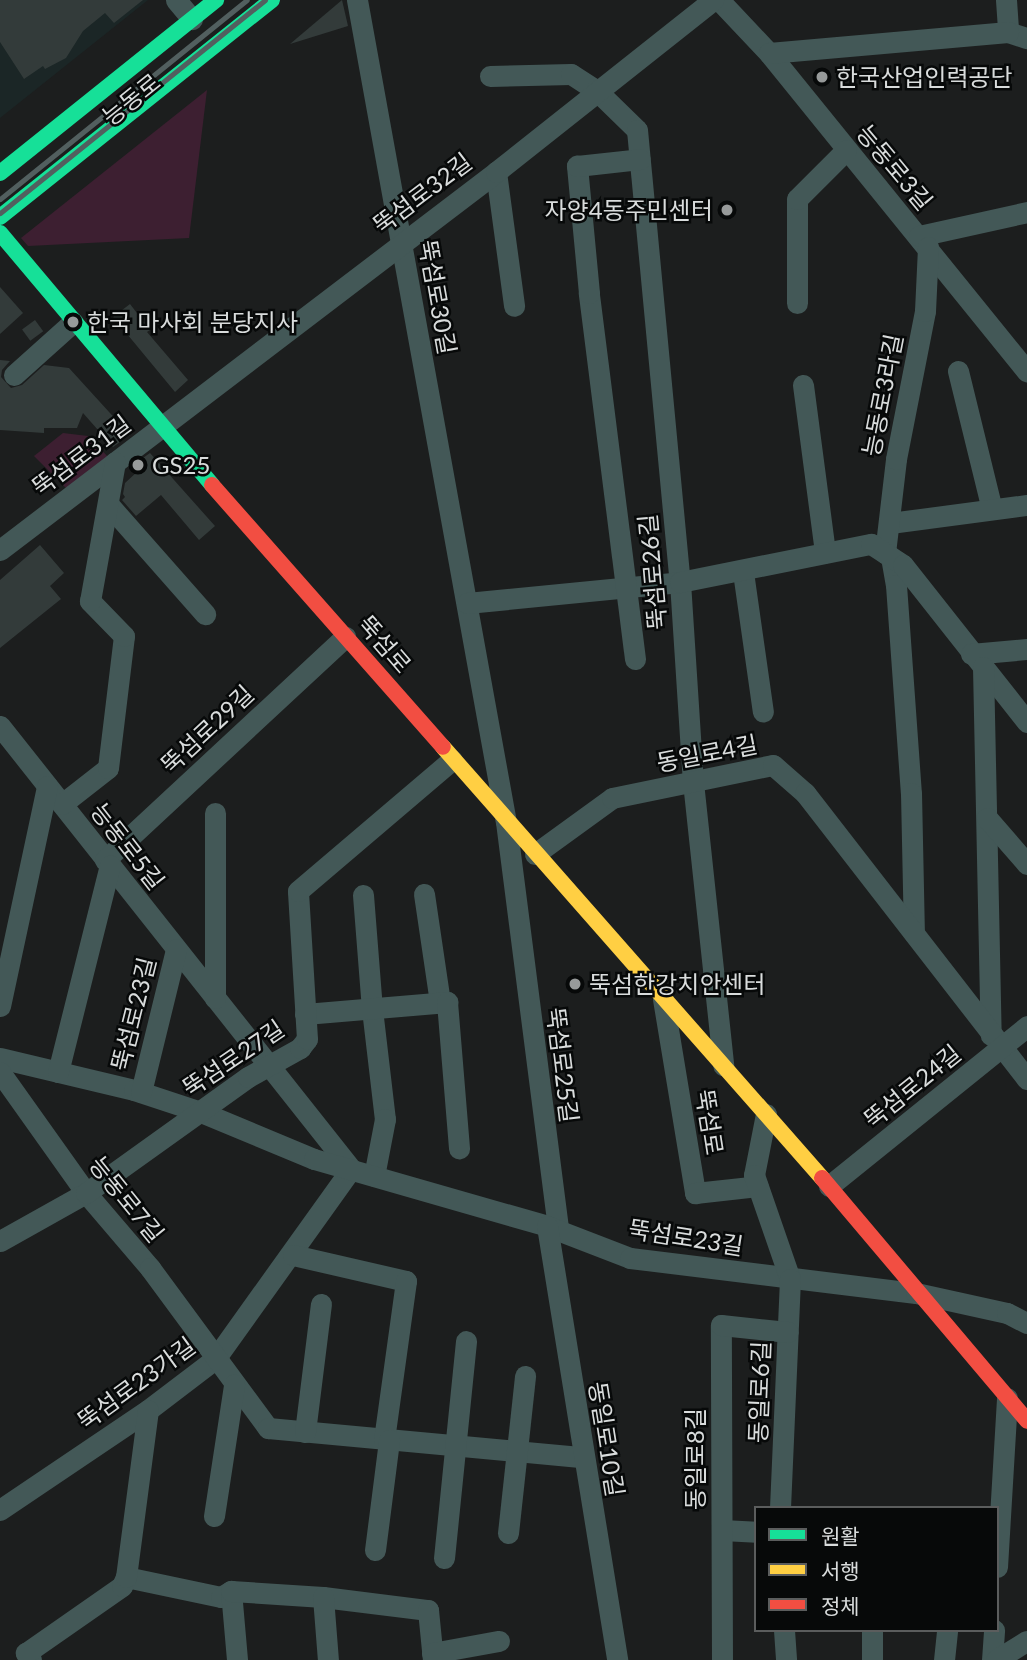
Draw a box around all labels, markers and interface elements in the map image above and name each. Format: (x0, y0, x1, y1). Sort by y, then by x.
place label: 한국산업인력공단 (836, 63, 1013, 91)
street label: 능동로 (96, 67, 166, 131)
marker: 한국산업인력공단 (814, 69, 830, 85)
street label: 능동로3길 (851, 119, 939, 215)
street label: 뚝섬로32길 (367, 147, 477, 239)
place label: 자양4동주민센터 (545, 196, 713, 224)
marker: 자양4동주민센터 (719, 202, 735, 218)
street label: 뚝섬로30길 (414, 237, 462, 357)
place label: 한국 마사회 분당지사 (87, 308, 298, 336)
marker: 한국 마사회 분당지사 (65, 314, 81, 330)
street label: 능동로3라길 (856, 331, 908, 459)
street label: 뚝섬로31길 (26, 409, 136, 501)
place label: GS25 (152, 451, 210, 479)
marker: GS25 (130, 457, 146, 473)
street label: 뚝섬로26길 (633, 513, 671, 631)
street label: 뚝섬로 (352, 610, 418, 678)
street label: 뚝섬로29길 (155, 679, 259, 779)
street label: 동일로4길 (654, 729, 760, 777)
street label: 능동로5길 (85, 797, 171, 895)
street label: 뚝섬로23길 (105, 954, 161, 1074)
place label: 뚝섬한강치안센터 (589, 970, 766, 998)
marker: 뚝섬한강치안센터 (567, 976, 583, 992)
street label: 뚝섬로25길 (542, 1006, 584, 1124)
street label: 뚝섬로27길 (177, 1014, 289, 1102)
street label: 뚝섬로24길 (858, 1038, 966, 1134)
street label: 뚝섬로 (691, 1087, 729, 1157)
street label: 능동로7길 (84, 1150, 170, 1248)
street label: 뚝섬로23길 (626, 1214, 746, 1260)
street label: 뚝섬로23가길 (72, 1331, 200, 1435)
street label: 동일로6길 (743, 1340, 775, 1444)
street label: 동일로10길 (584, 1379, 630, 1499)
street label: 동일로8길 (681, 1408, 709, 1510)
legend (754, 1506, 999, 1632)
text: 원활 (821, 1523, 860, 1548)
text: 서행 (821, 1558, 860, 1583)
text: 정체 (821, 1593, 860, 1618)

